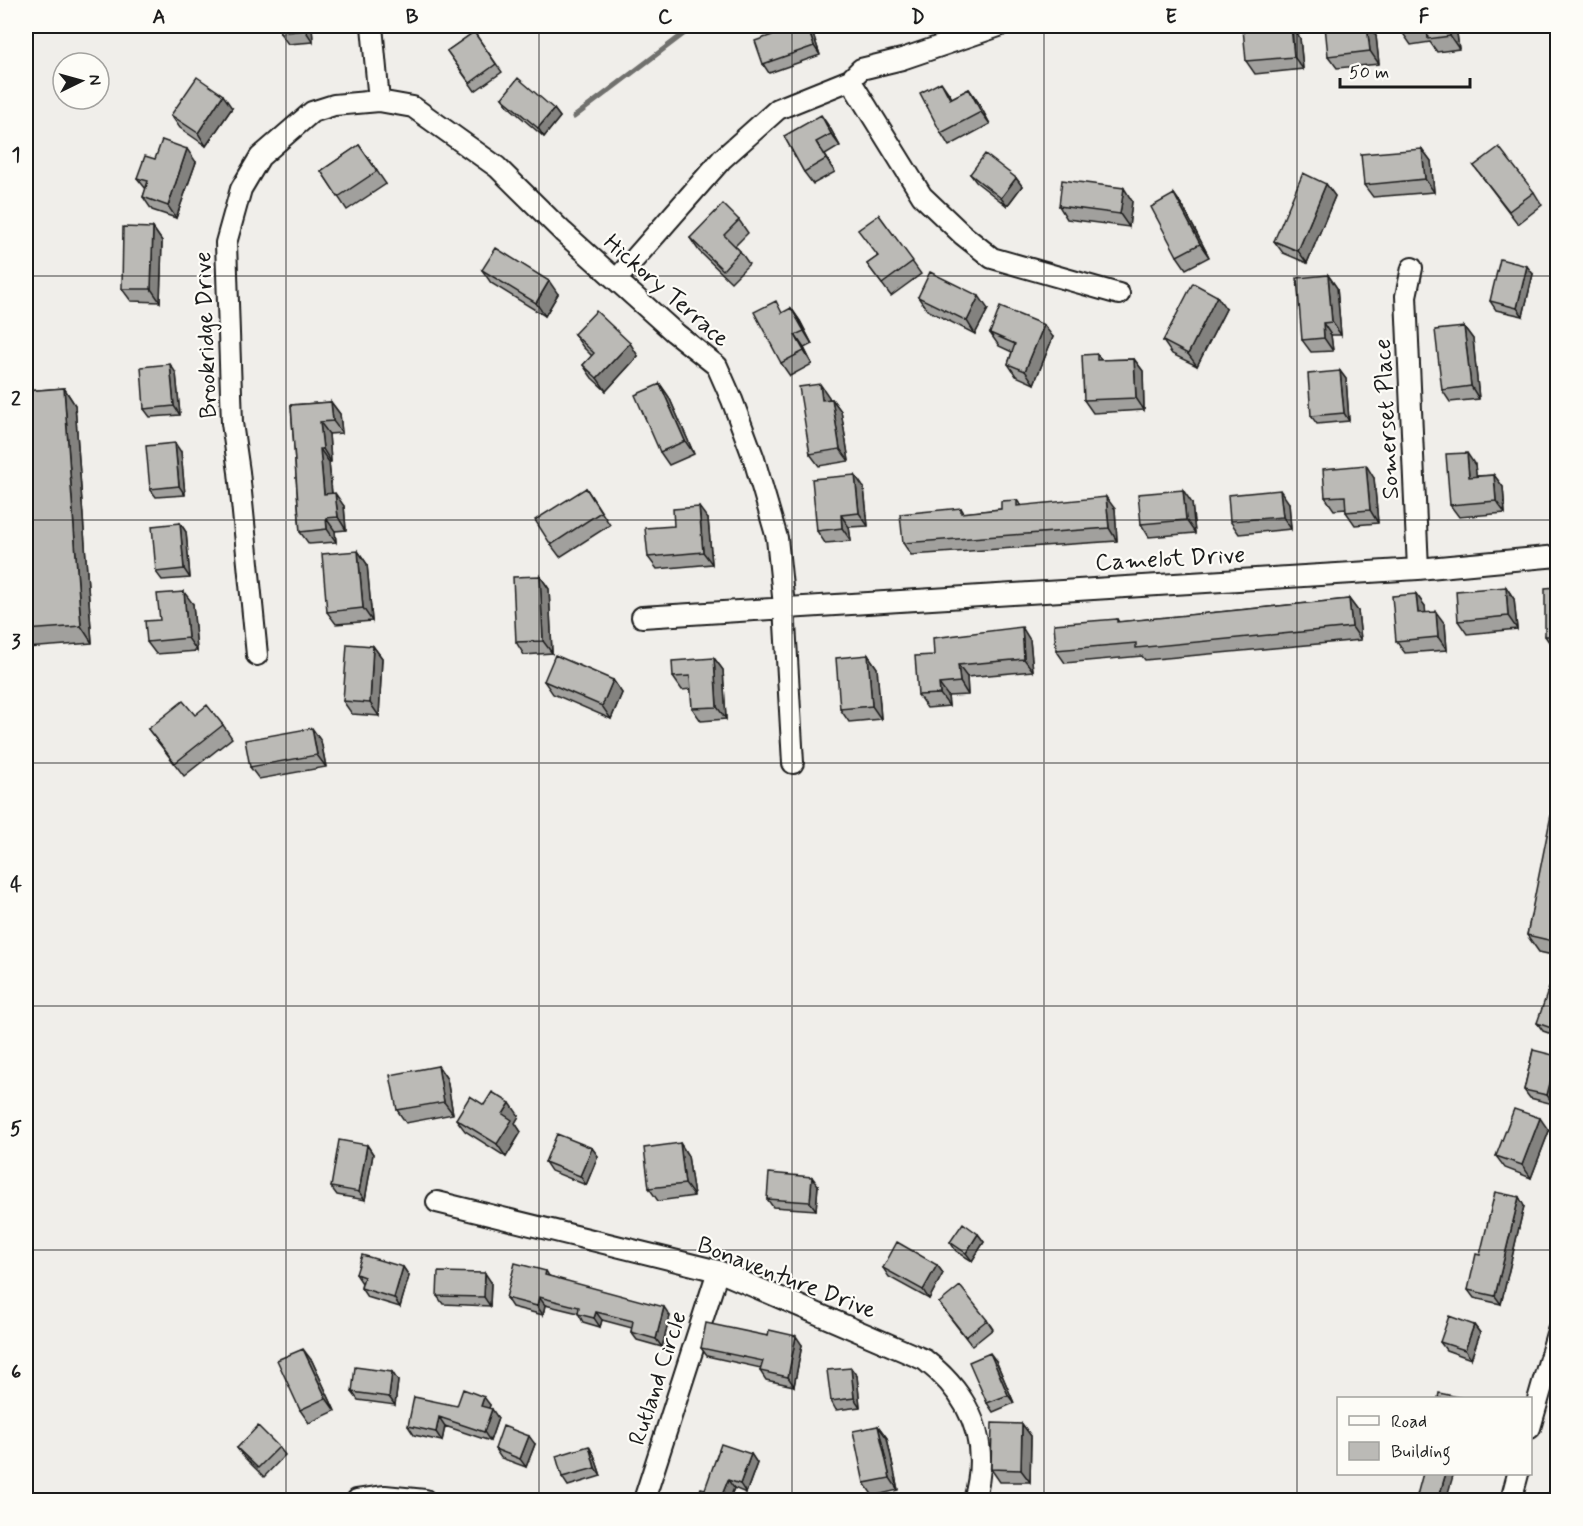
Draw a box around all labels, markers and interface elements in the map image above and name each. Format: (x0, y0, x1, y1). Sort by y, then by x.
text: A (152, 4, 166, 31)
text: B (406, 4, 419, 31)
text: C (658, 4, 673, 31)
text: D (911, 4, 925, 31)
text: E (1165, 4, 1177, 31)
text: F (1419, 4, 1430, 31)
north arrow (51, 51, 111, 111)
scale bar (1340, 51, 1470, 89)
text: 50 m (1349, 61, 1389, 85)
text: N (84, 74, 105, 86)
text: 1 (12, 142, 20, 169)
street label: Hickory Terrace (596, 228, 736, 355)
street label: Brookridge Drive (188, 251, 225, 419)
street label: Somerset Place (1368, 338, 1407, 500)
text: 2 (11, 386, 21, 413)
street label: Camelot Drive (1094, 540, 1246, 579)
text: 3 (11, 629, 21, 656)
text: 4 (10, 872, 22, 899)
text: 5 (10, 1116, 22, 1143)
street label: Bonaventure Drive (693, 1230, 880, 1327)
street label: Rutland Circle (622, 1308, 695, 1449)
text: 6 (11, 1359, 21, 1386)
legend (1337, 1397, 1532, 1475)
text: Road (1391, 1410, 1427, 1434)
text: Building (1391, 1440, 1451, 1466)

